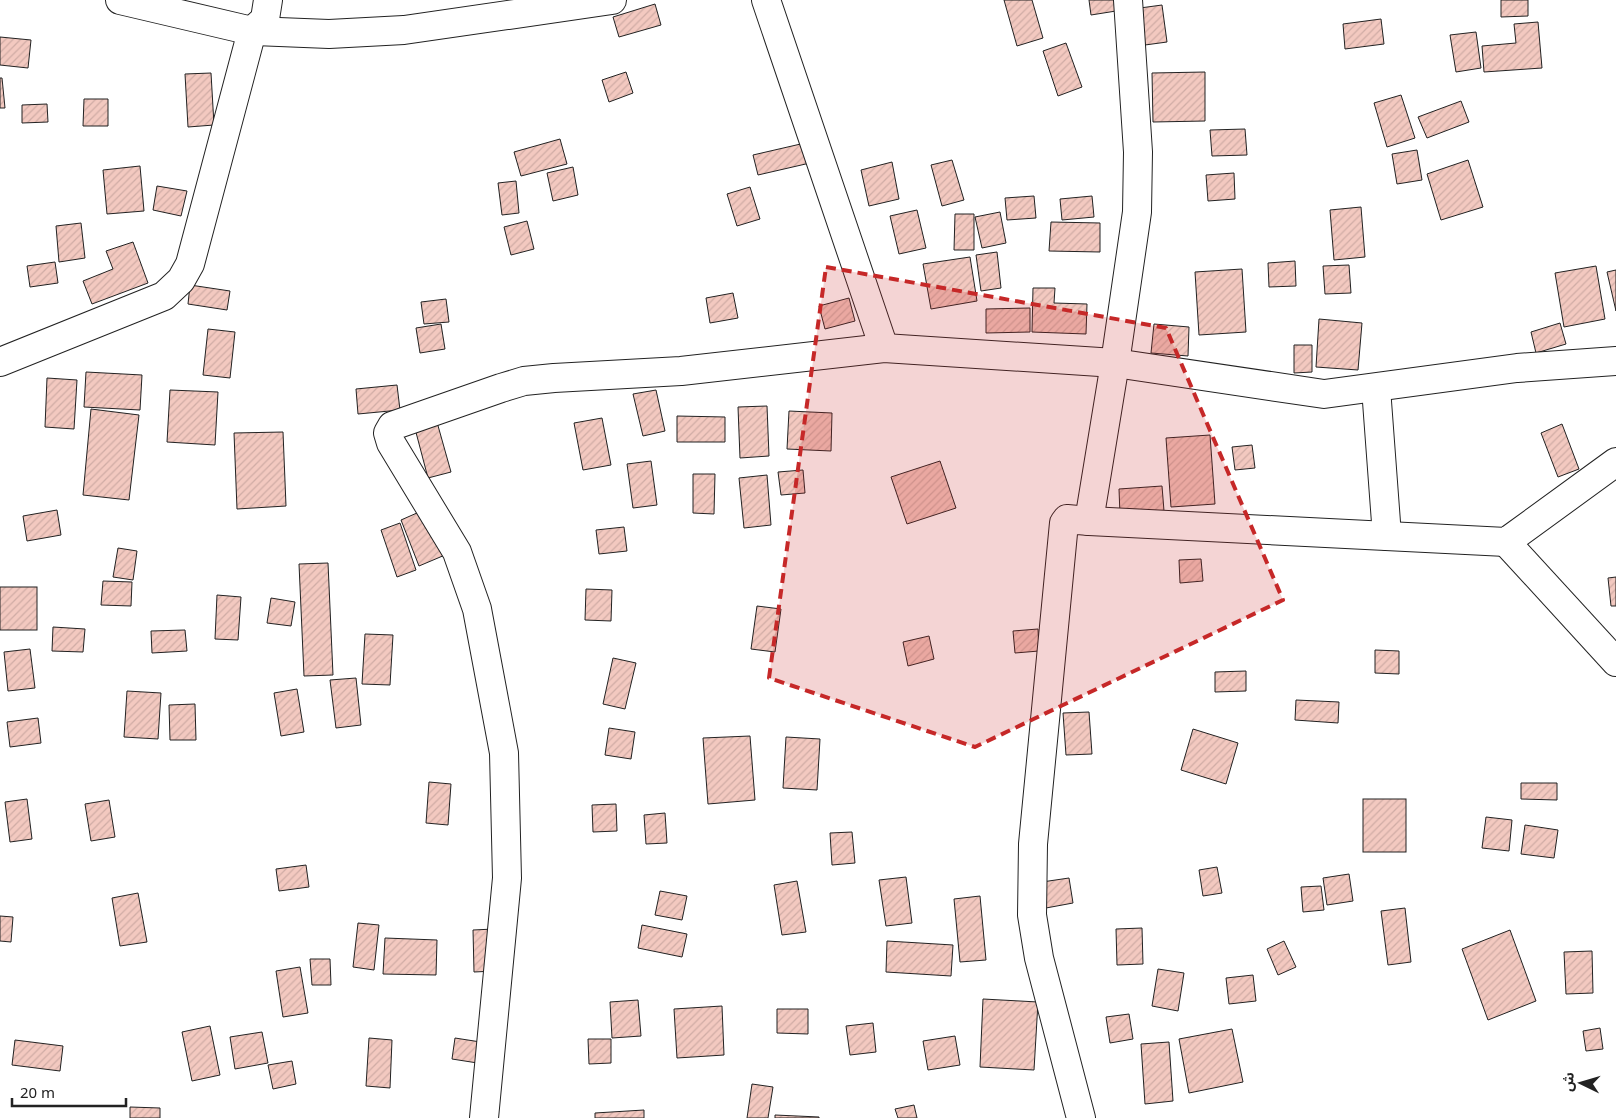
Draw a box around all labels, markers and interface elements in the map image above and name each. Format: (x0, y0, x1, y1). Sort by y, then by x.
north arrow (1556, 1058, 1606, 1108)
text: ش (1553, 1071, 1584, 1093)
scale bar (12, 1076, 126, 1108)
text: 20 m (20, 1077, 55, 1109)

